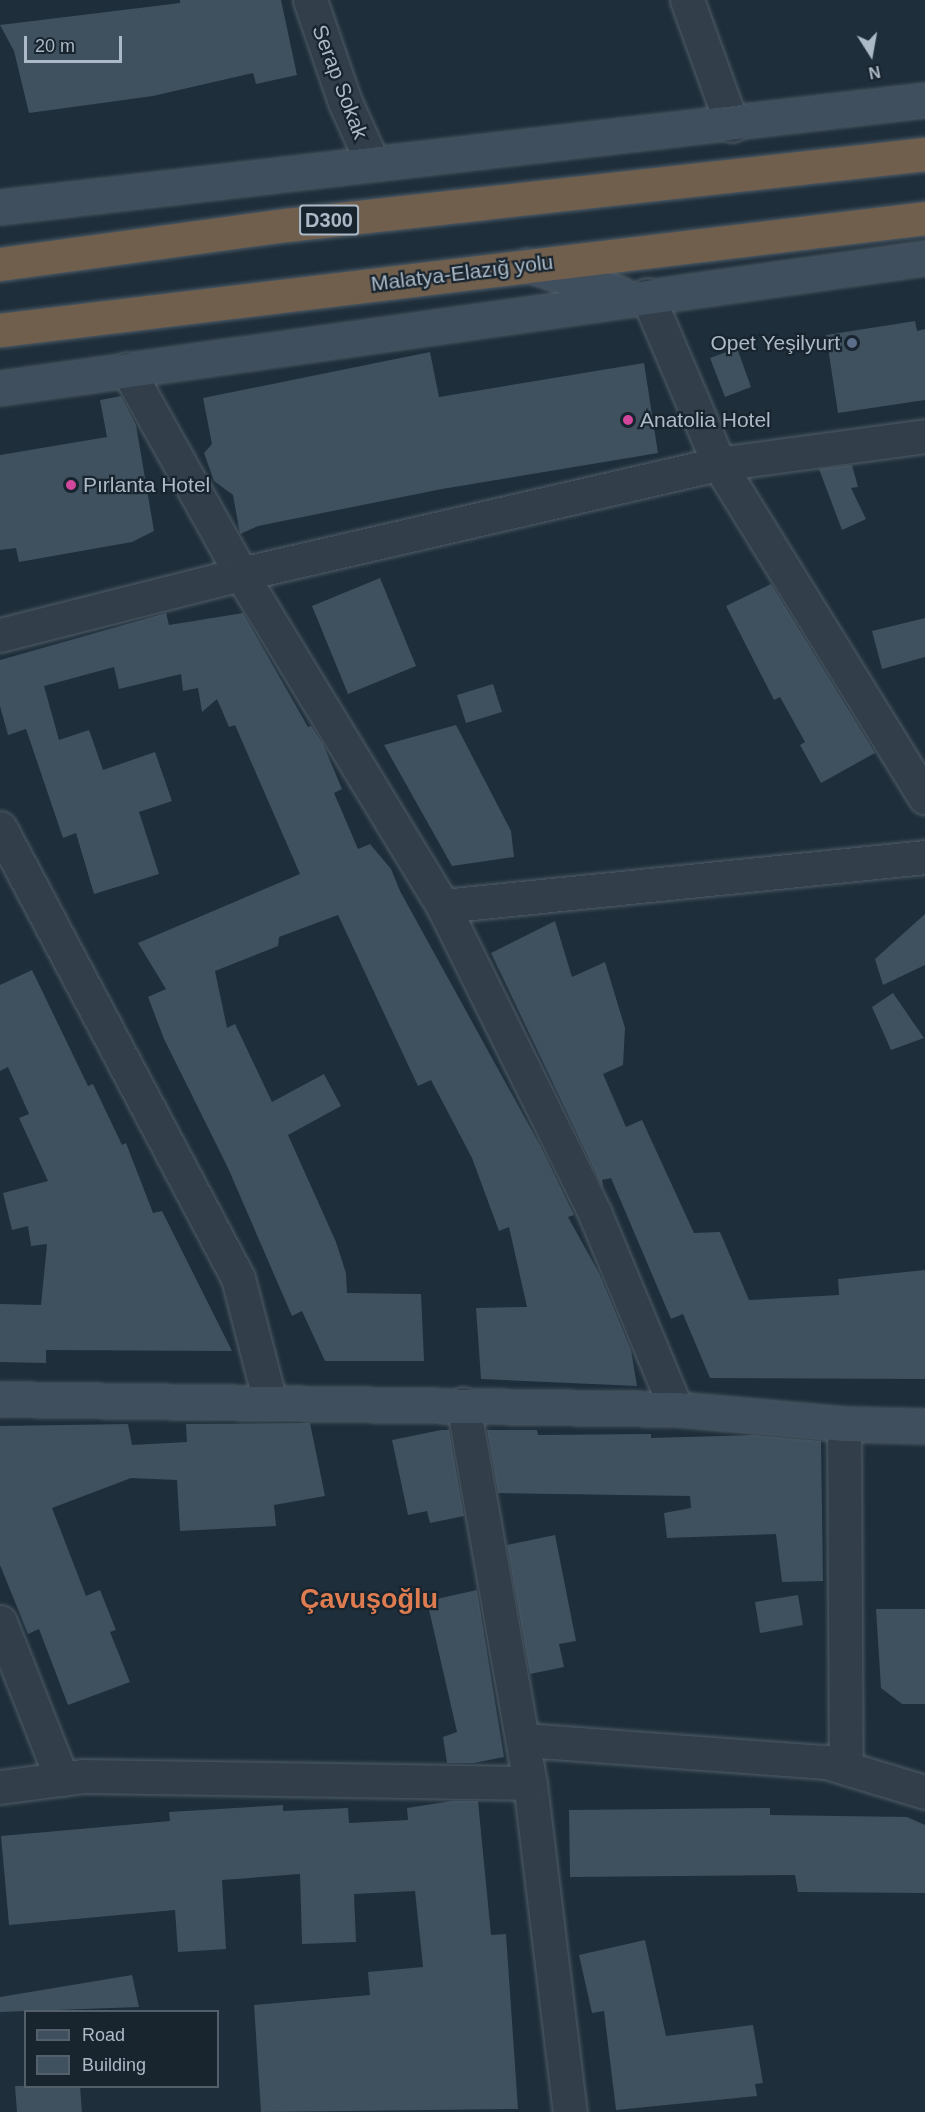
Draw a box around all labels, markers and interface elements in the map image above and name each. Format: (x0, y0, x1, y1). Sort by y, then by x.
street label: Serap Sokak (307, 21, 373, 143)
scale bar (27, 24, 124, 62)
north arrow (841, 24, 901, 84)
text: 20 m (35, 36, 75, 56)
text: N (867, 63, 882, 82)
road number: D300 (299, 203, 359, 237)
street label: Malatya-Elazığ yolu (370, 249, 554, 297)
place label: Opet Yeşilyurt (710, 330, 840, 356)
marker: Opet Yeşilyurt (845, 336, 859, 350)
place label: Anatolia Hotel (640, 407, 771, 433)
marker: Anatolia Hotel (621, 413, 635, 427)
place label: Pırlanta Hotel (83, 472, 210, 498)
marker: Pırlanta Hotel (64, 478, 78, 492)
district label: Çavuşoğlu (300, 1584, 438, 1616)
legend (24, 2010, 219, 2088)
text: Road (82, 2025, 125, 2045)
text: Building (82, 2055, 146, 2075)

